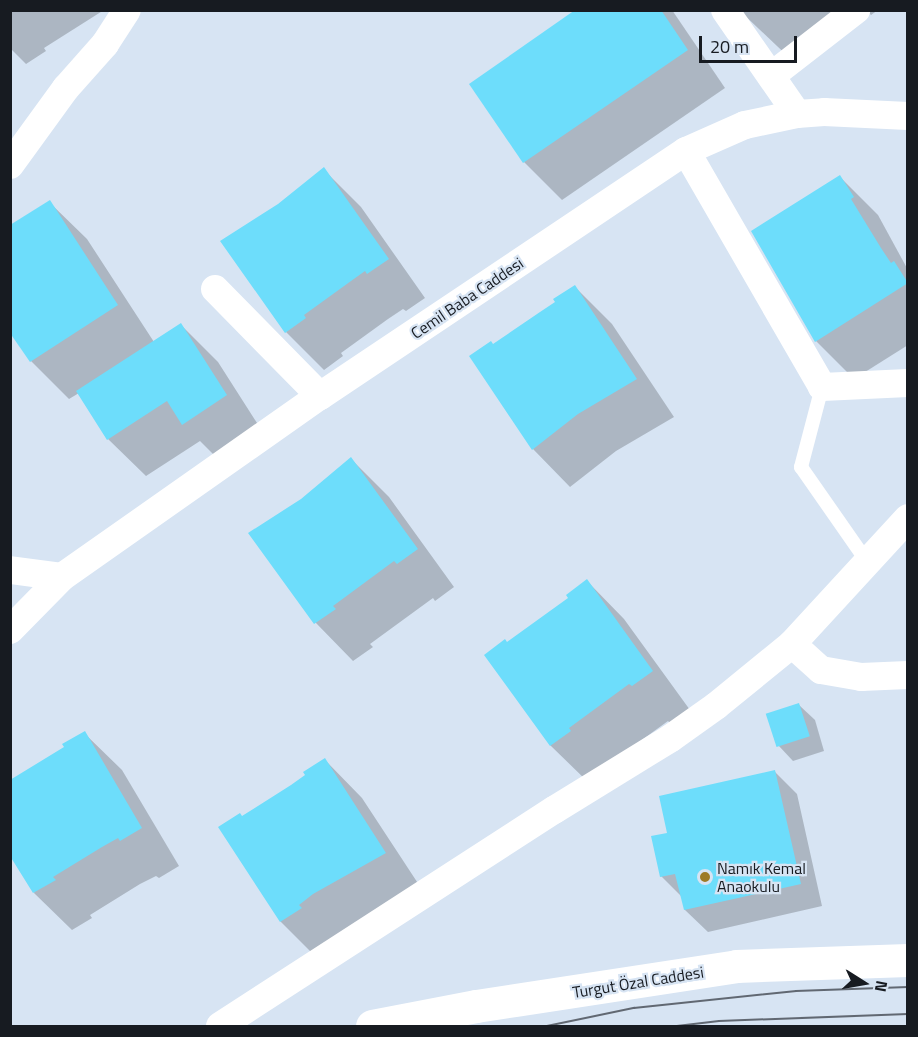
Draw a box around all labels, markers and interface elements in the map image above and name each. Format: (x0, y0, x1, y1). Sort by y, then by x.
scale bar (702, 24, 800, 62)
text: 20 m (710, 33, 749, 60)
street label: Cemil Baba Caddesi (407, 253, 527, 343)
place label: Namık Kemal Anaokulu (717, 858, 806, 896)
marker: Namık Kemal Anaokulu (698, 870, 712, 884)
north arrow (834, 953, 894, 1013)
street label: Turgut Özal Caddesi (571, 962, 705, 1002)
text: N (869, 979, 895, 994)

